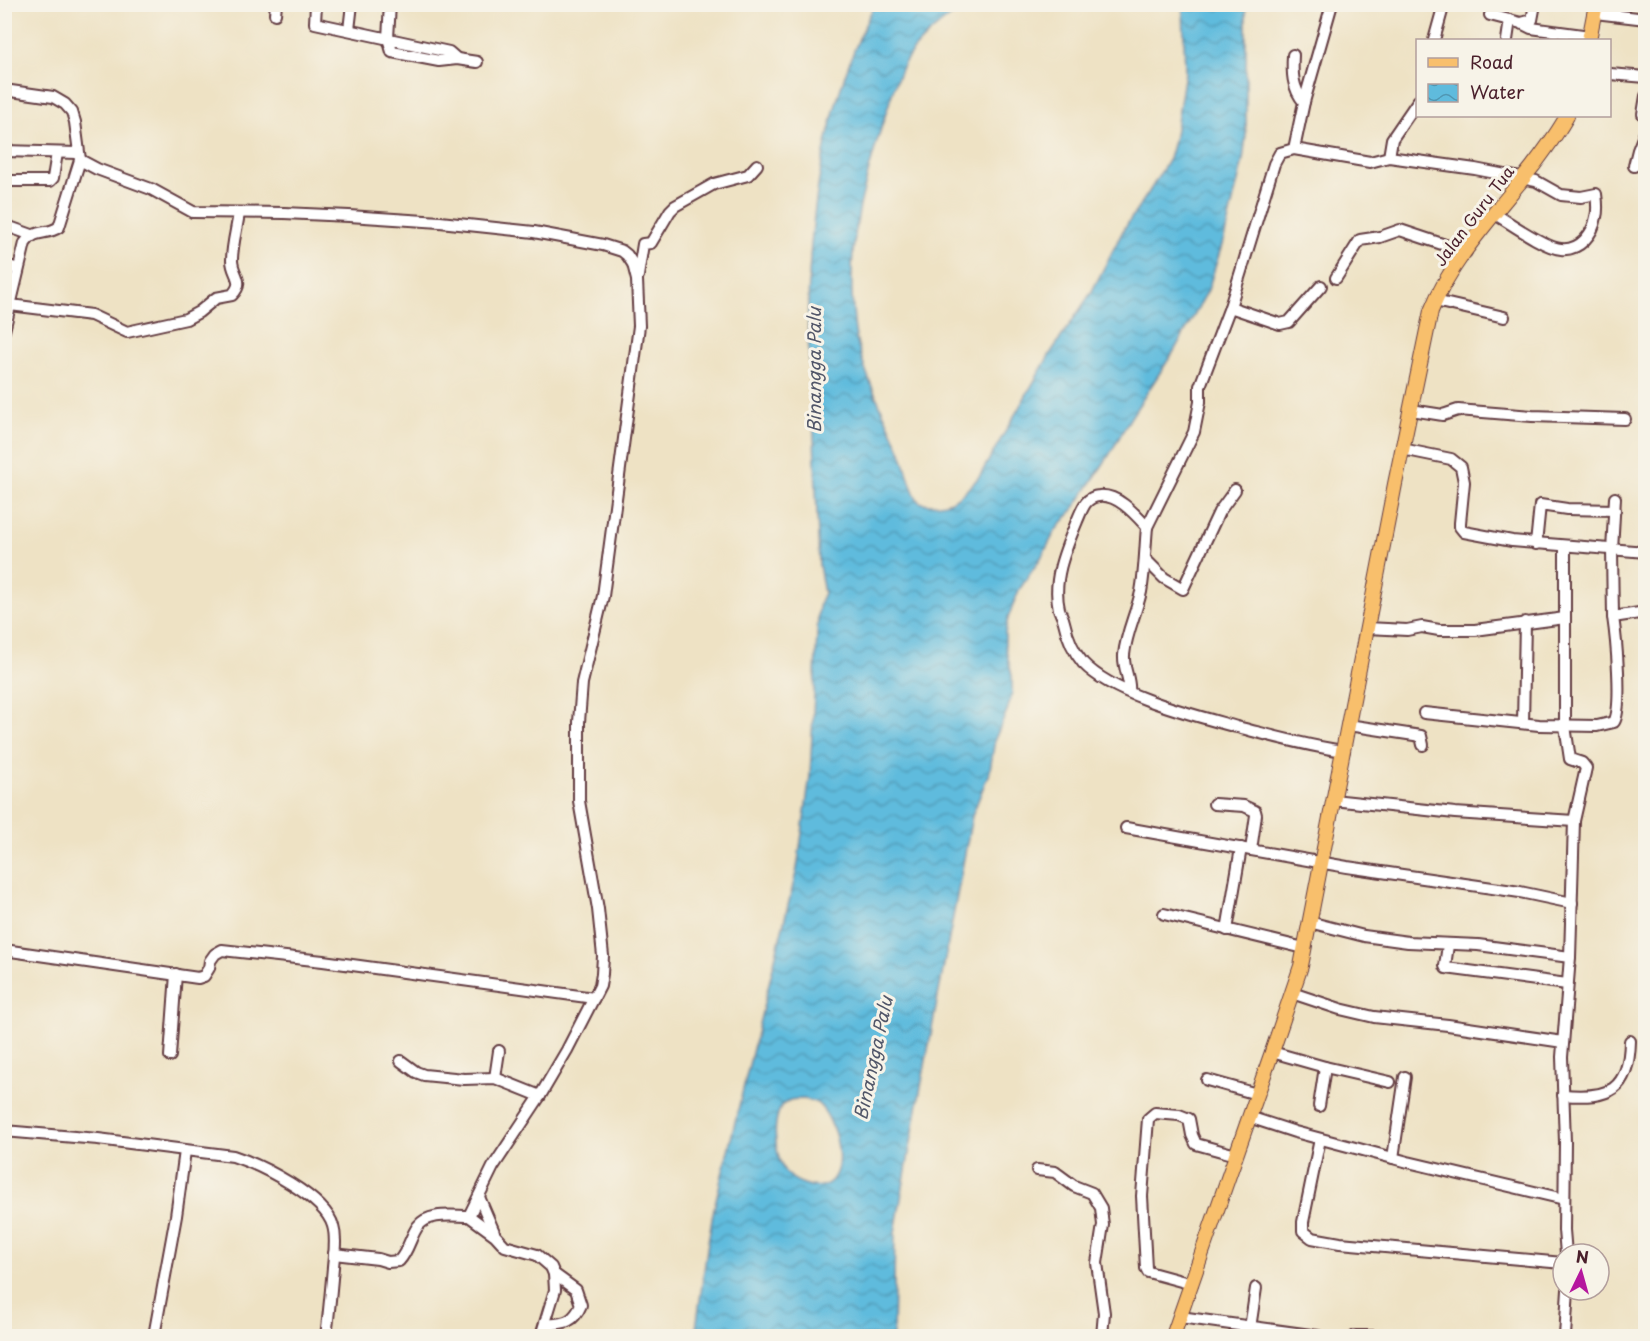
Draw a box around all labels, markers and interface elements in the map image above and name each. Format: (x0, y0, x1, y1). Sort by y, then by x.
legend (1416, 39, 1611, 117)
text: Road (1470, 48, 1514, 75)
text: Water (1470, 78, 1525, 105)
street label: Jalan Guru Tua (1427, 160, 1519, 271)
water label: Binangga Palu (800, 306, 827, 433)
water label: Binangga Palu (846, 992, 899, 1122)
north arrow (1551, 1242, 1611, 1302)
text: N (1575, 1244, 1590, 1269)

